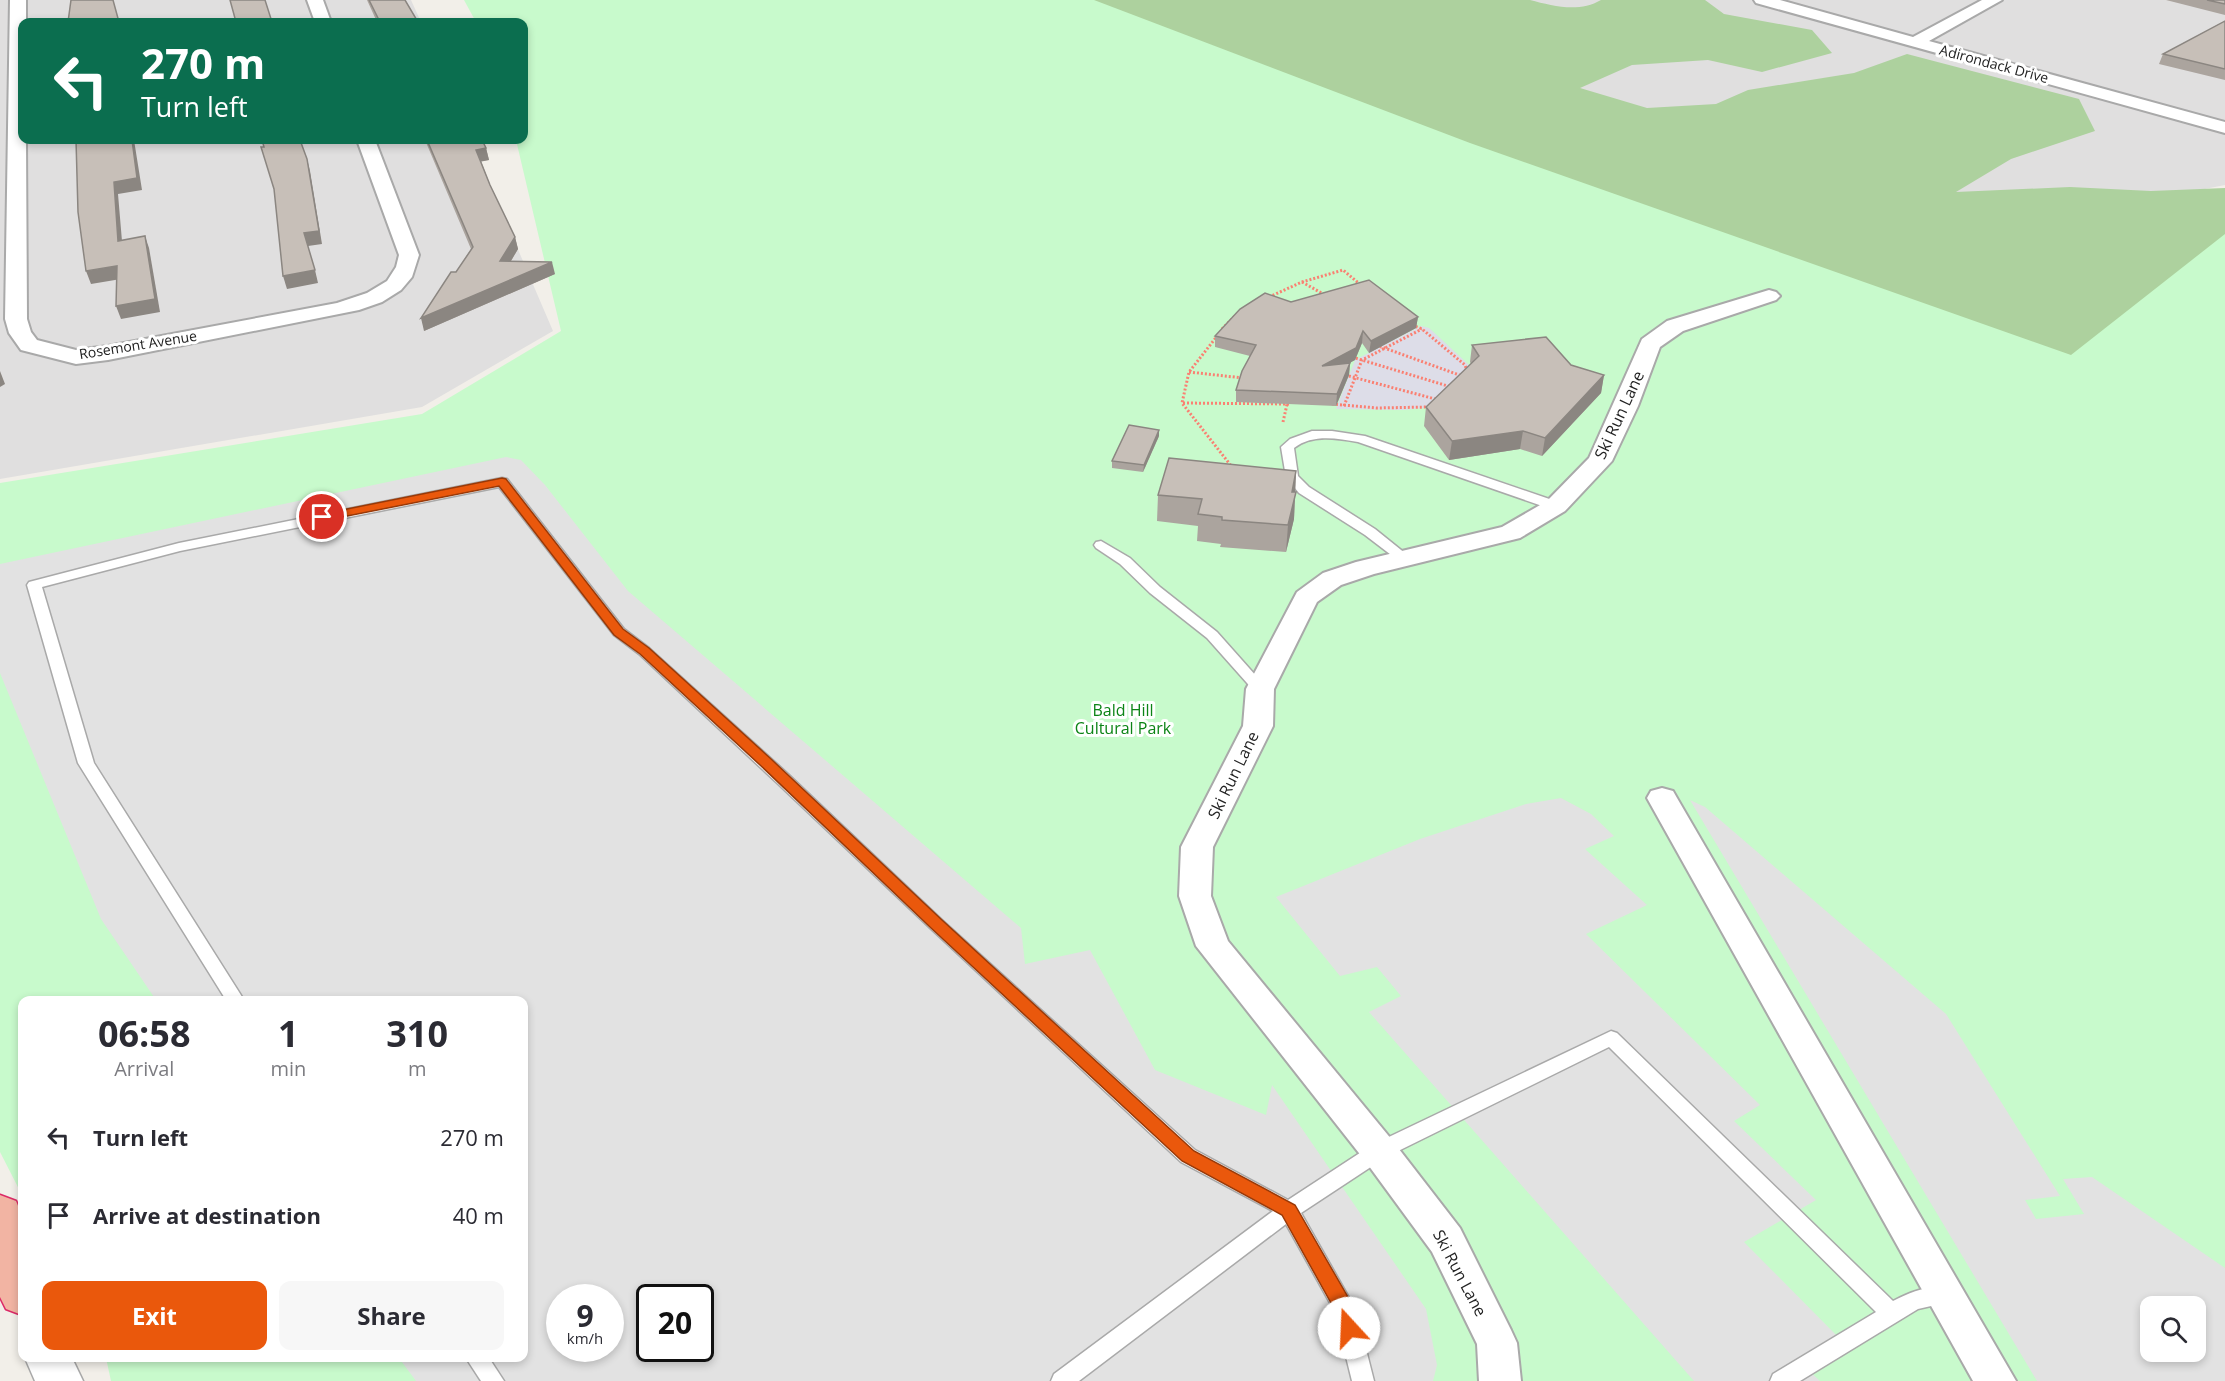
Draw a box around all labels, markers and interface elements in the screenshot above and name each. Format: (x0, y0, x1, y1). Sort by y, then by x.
text: 270 m (141, 34, 265, 91)
street label: Adirondack Drive (1938, 40, 2051, 87)
icon: left (42, 42, 120, 120)
text: Turn left (141, 88, 248, 125)
street label: Rosemont Avenue (78, 326, 198, 363)
street label: Ski Run Lane (1589, 367, 1649, 463)
pin (296, 491, 347, 542)
icon: arrive (305, 500, 338, 533)
park label: Bald Hill Cultural Park (1075, 699, 1172, 739)
street label: Ski Run Lane (1202, 727, 1264, 823)
text: 06:58 (98, 1009, 191, 1058)
text: 1 (278, 1009, 299, 1058)
text: 310 (386, 1009, 448, 1058)
text: Arrival (114, 1055, 174, 1082)
text: min (270, 1055, 306, 1082)
text: m (408, 1055, 426, 1082)
icon: left (42, 1121, 75, 1154)
text: Turn left (93, 1122, 188, 1152)
text: 270 m (440, 1122, 504, 1152)
icon: arrive (42, 1199, 75, 1232)
text: Arrive at destination (93, 1200, 321, 1230)
text: 40 m (453, 1200, 504, 1230)
street label: Ski Run Lane (1428, 1226, 1492, 1320)
button: Exit (42, 1281, 267, 1350)
button: Share (279, 1281, 504, 1350)
speed limit sign: 20 (636, 1284, 714, 1362)
text: 9 (576, 1295, 594, 1336)
position arrow (1317, 1296, 1381, 1360)
map controls (2140, 1296, 2206, 1362)
button: search (2140, 1296, 2206, 1362)
text: km/h (567, 1328, 603, 1348)

